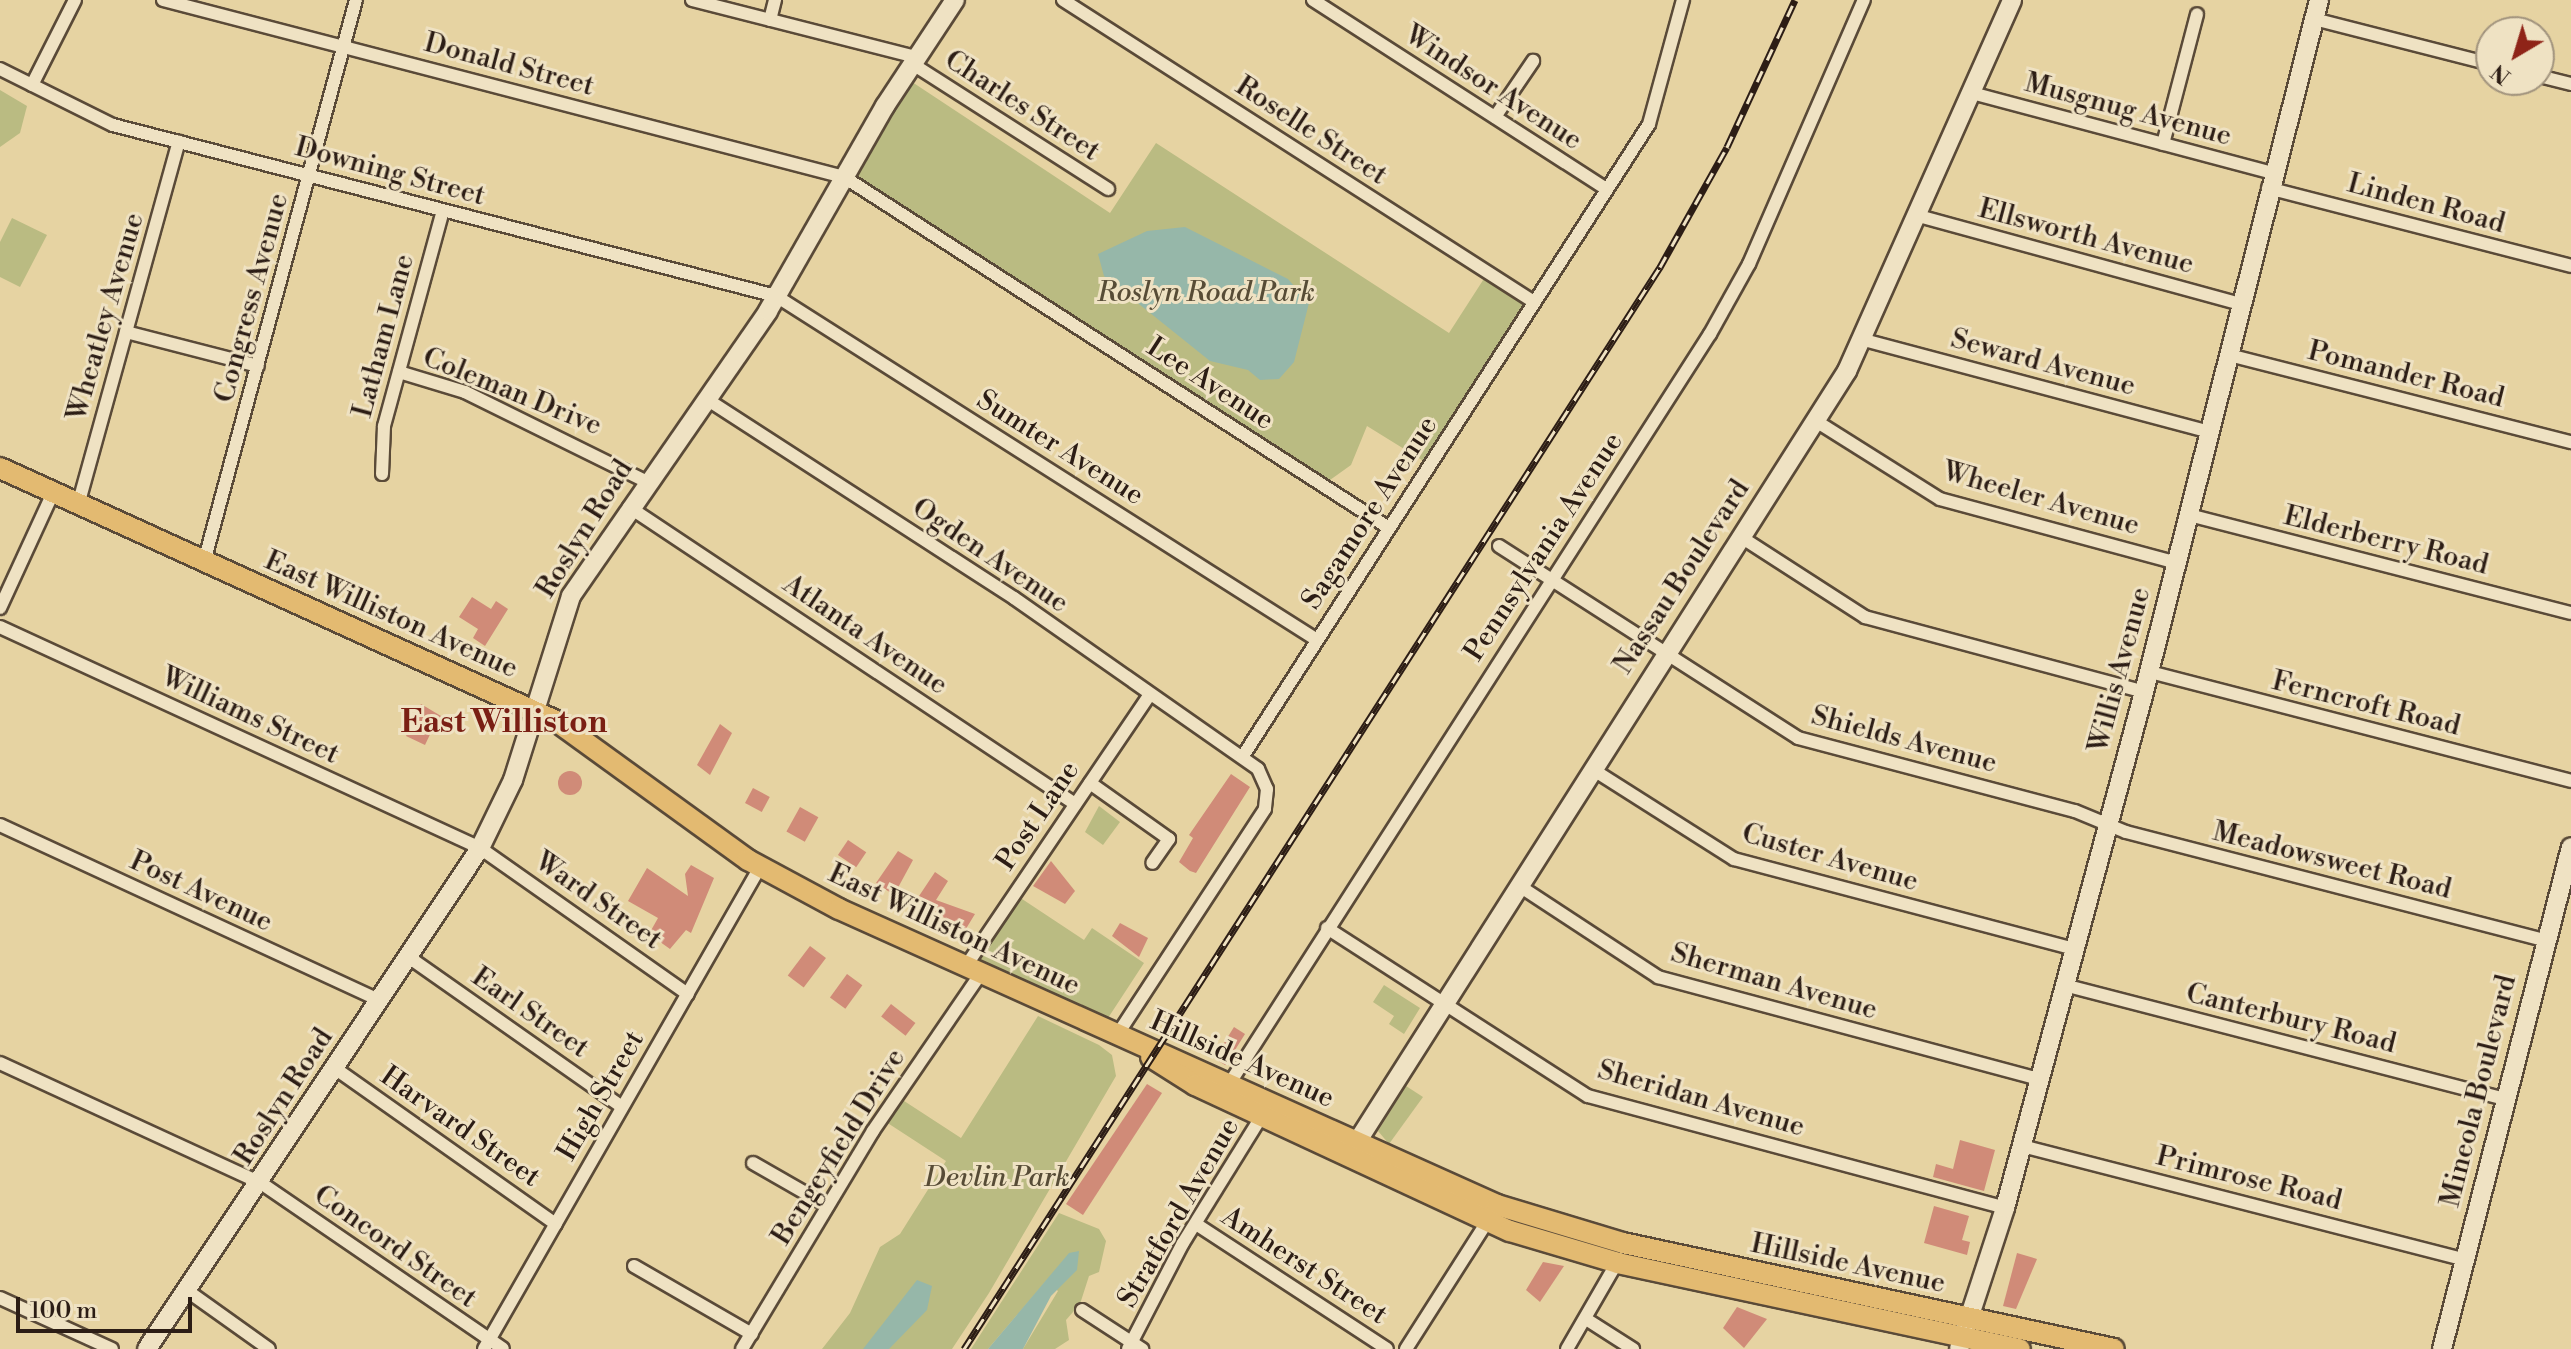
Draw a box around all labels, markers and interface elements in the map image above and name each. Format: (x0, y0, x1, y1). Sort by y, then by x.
north arrow (2475, 16, 2555, 96)
street label: Windsor Avenue (1398, 18, 1588, 158)
street label: Donald Street (420, 26, 598, 104)
street label: Charles Street (938, 43, 1106, 169)
text: N (2486, 58, 2516, 90)
street label: Musgnug Avenue (2021, 66, 2235, 154)
street label: Roselle Street (1229, 70, 1393, 192)
street label: Downing Street (291, 131, 489, 213)
street label: Linden Road (2343, 167, 2509, 241)
street label: Congress Avenue (208, 190, 296, 406)
street label: Ellsworth Avenue (1975, 192, 2197, 282)
street label: Wheatley Avenue (60, 209, 152, 425)
street label: Latham Lane (346, 251, 422, 421)
park label: Roslyn Road Park (1097, 276, 1315, 310)
street label: Seward Avenue (1947, 322, 2139, 404)
street label: Lee Avenue (1140, 330, 1280, 438)
street label: Pomander Road (2304, 334, 2508, 416)
street label: Coleman Drive (418, 341, 606, 443)
street label: Sumter Avenue (970, 383, 1150, 513)
street label: Sagamore Avenue (1295, 410, 1445, 616)
street label: Pennsylvania Avenue (1457, 426, 1631, 668)
street label: Roslyn Road (529, 454, 641, 604)
street label: Wheeler Avenue (1939, 455, 2143, 543)
street label: Nassau Boulevard (1607, 474, 1757, 680)
street label: Ogden Avenue (905, 491, 1075, 621)
street label: Elderberry Road (2280, 499, 2492, 583)
street label: East Williston Avenue (259, 544, 523, 686)
street label: Atlanta Avenue (776, 568, 954, 702)
street label: Willis Avenue (2082, 584, 2158, 756)
street label: Williams Street (156, 660, 344, 772)
street label: Ferncroft Road (2268, 664, 2464, 744)
street label: Shields Avenue (1808, 699, 2000, 781)
district label: East Williston (400, 703, 608, 741)
street label: Post Lane (989, 755, 1087, 877)
street label: Meadowsweet Road (2209, 815, 2455, 907)
street label: Custer Avenue (1738, 817, 1922, 899)
street label: Post Avenue (124, 844, 278, 940)
street label: Ward Street (528, 845, 668, 957)
street label: East Williston Avenue (823, 857, 1085, 1003)
street label: Sherman Avenue (1667, 936, 1881, 1028)
street label: Earl Street (465, 960, 595, 1066)
street label: Mineola Boulevard (2434, 971, 2524, 1211)
street label: Canterbury Road (2183, 977, 2399, 1061)
street label: Hillside Avenue (1145, 1004, 1339, 1116)
street label: Roslyn Road (227, 1022, 341, 1172)
street label: High Street (550, 1025, 652, 1167)
street label: Bengeyfield Drive (765, 1043, 913, 1251)
street label: Sheridan Avenue (1594, 1053, 1808, 1145)
street label: Harvard Street (374, 1059, 546, 1195)
street label: Stratford Avenue (1111, 1112, 1247, 1314)
street label: Primrose Road (2153, 1140, 2345, 1218)
park label: Devlin Park (924, 1161, 1070, 1195)
street label: Concord Street (307, 1178, 483, 1316)
street label: Amherst Street (1215, 1200, 1393, 1332)
street label: Hillside Avenue (1748, 1227, 1948, 1301)
scale bar (20, 1281, 196, 1331)
text: 100 m (30, 1296, 97, 1326)

